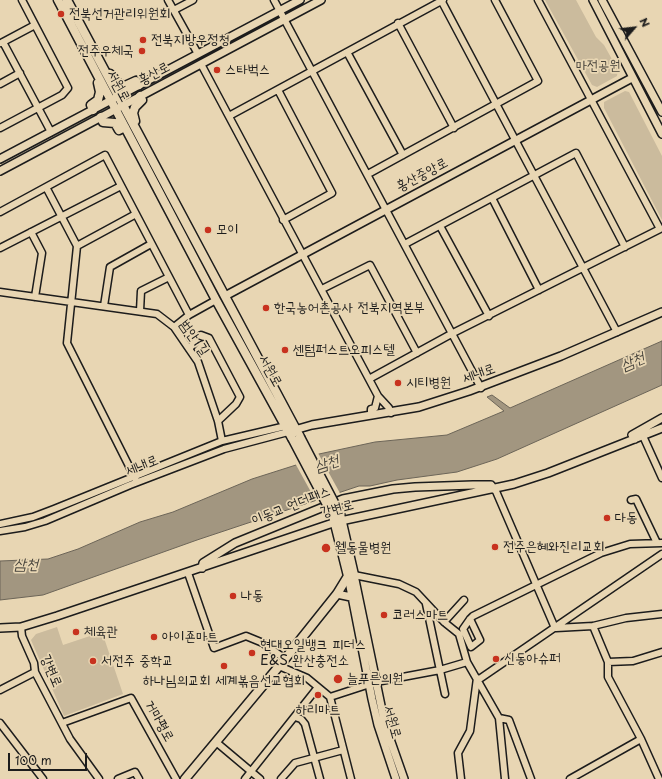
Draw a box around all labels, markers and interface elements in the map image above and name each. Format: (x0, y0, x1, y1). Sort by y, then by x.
place label: 전북선거관리위원회 (69, 6, 170, 22)
north arrow (614, 8, 654, 48)
marker: 전북선거관리위원회 (56, 9, 66, 19)
text: N (635, 14, 655, 30)
place label: 전북지방우정청 (151, 32, 230, 48)
marker: 전북지방우정청 (138, 35, 148, 45)
place label: 전주우체국 (78, 43, 134, 59)
marker: 전주우체국 (137, 46, 147, 56)
park label: 마전공원 (575, 58, 621, 74)
street label: 홍산로 (135, 59, 173, 89)
place label: 스타벅스 (225, 62, 270, 78)
marker: 스타벅스 (212, 65, 222, 75)
street label: 서원로 (103, 67, 133, 105)
street label: 홍산중앙로 (393, 154, 451, 196)
place label: 모이 (216, 222, 239, 238)
marker: 모이 (203, 225, 213, 235)
place label: 한국농어촌공사 전북지역본부 (274, 300, 425, 316)
marker: 한국농어촌공사 전북지역본부 (261, 303, 271, 313)
street label: 범안1길 (176, 317, 212, 359)
place label: 센텀퍼스트오피스텔 (293, 342, 394, 358)
marker: 센텀퍼스트오피스텔 (280, 345, 290, 355)
water label: 삼천 (618, 349, 648, 375)
street label: 서원로 (254, 352, 286, 390)
street label: 세내로 (460, 360, 498, 388)
place label: 시티병원 (406, 375, 451, 391)
marker: 시티병원 (393, 378, 403, 388)
street label: 세내로 (123, 452, 161, 480)
water label: 삼천 (313, 452, 341, 476)
street label: 이동교 언더패스 (249, 483, 333, 529)
street label: 강변로 (319, 497, 355, 521)
place label: 다동 (615, 510, 638, 526)
marker: 다동 (602, 513, 612, 523)
place label: 전주은혜와진리교회 (503, 539, 604, 555)
place label: 웰동물병원 (335, 540, 391, 556)
marker: 웰동물병원 (320, 542, 332, 554)
marker: 전주은혜와진리교회 (490, 542, 500, 552)
water label: 삼천 (14, 556, 38, 574)
place label: 나동 (241, 588, 264, 604)
marker: 나동 (228, 591, 238, 601)
place label: 코러스마트 (392, 607, 448, 623)
marker: 코러스마트 (379, 610, 389, 620)
place label: 체육관 (84, 624, 118, 640)
marker: 체육관 (71, 627, 81, 637)
place label: 아이죤마트 (162, 629, 218, 645)
marker: 아이죤마트 (149, 632, 159, 642)
place label: 현대오일뱅크 피더스 E&S 완산충전소 (260, 637, 366, 670)
marker: 현대오일뱅크 피더스 E&S 완산충전소 (247, 648, 257, 658)
place label: 신동아슈퍼 (504, 651, 560, 667)
street label: 강변로 (37, 652, 65, 690)
place label: 서전주 중학교 (101, 653, 173, 669)
marker: 신동아슈퍼 (491, 654, 501, 664)
marker: 서전주 중학교 (88, 656, 98, 666)
marker: 하나님의교회 세계볶음선교협회 (219, 661, 229, 671)
place label: 늘푸른의원 (347, 671, 403, 687)
place label: 하나님의교회 세계볶음선교협회 (143, 673, 305, 689)
marker: 늘푸른의원 (332, 673, 344, 685)
marker: 하리마트 (313, 690, 323, 700)
street label: 거마평로 (141, 697, 177, 745)
place label: 하리마트 (295, 702, 341, 718)
street label: 서원로 (379, 703, 405, 741)
scale bar (10, 745, 89, 771)
text: 100 m (15, 751, 52, 769)

